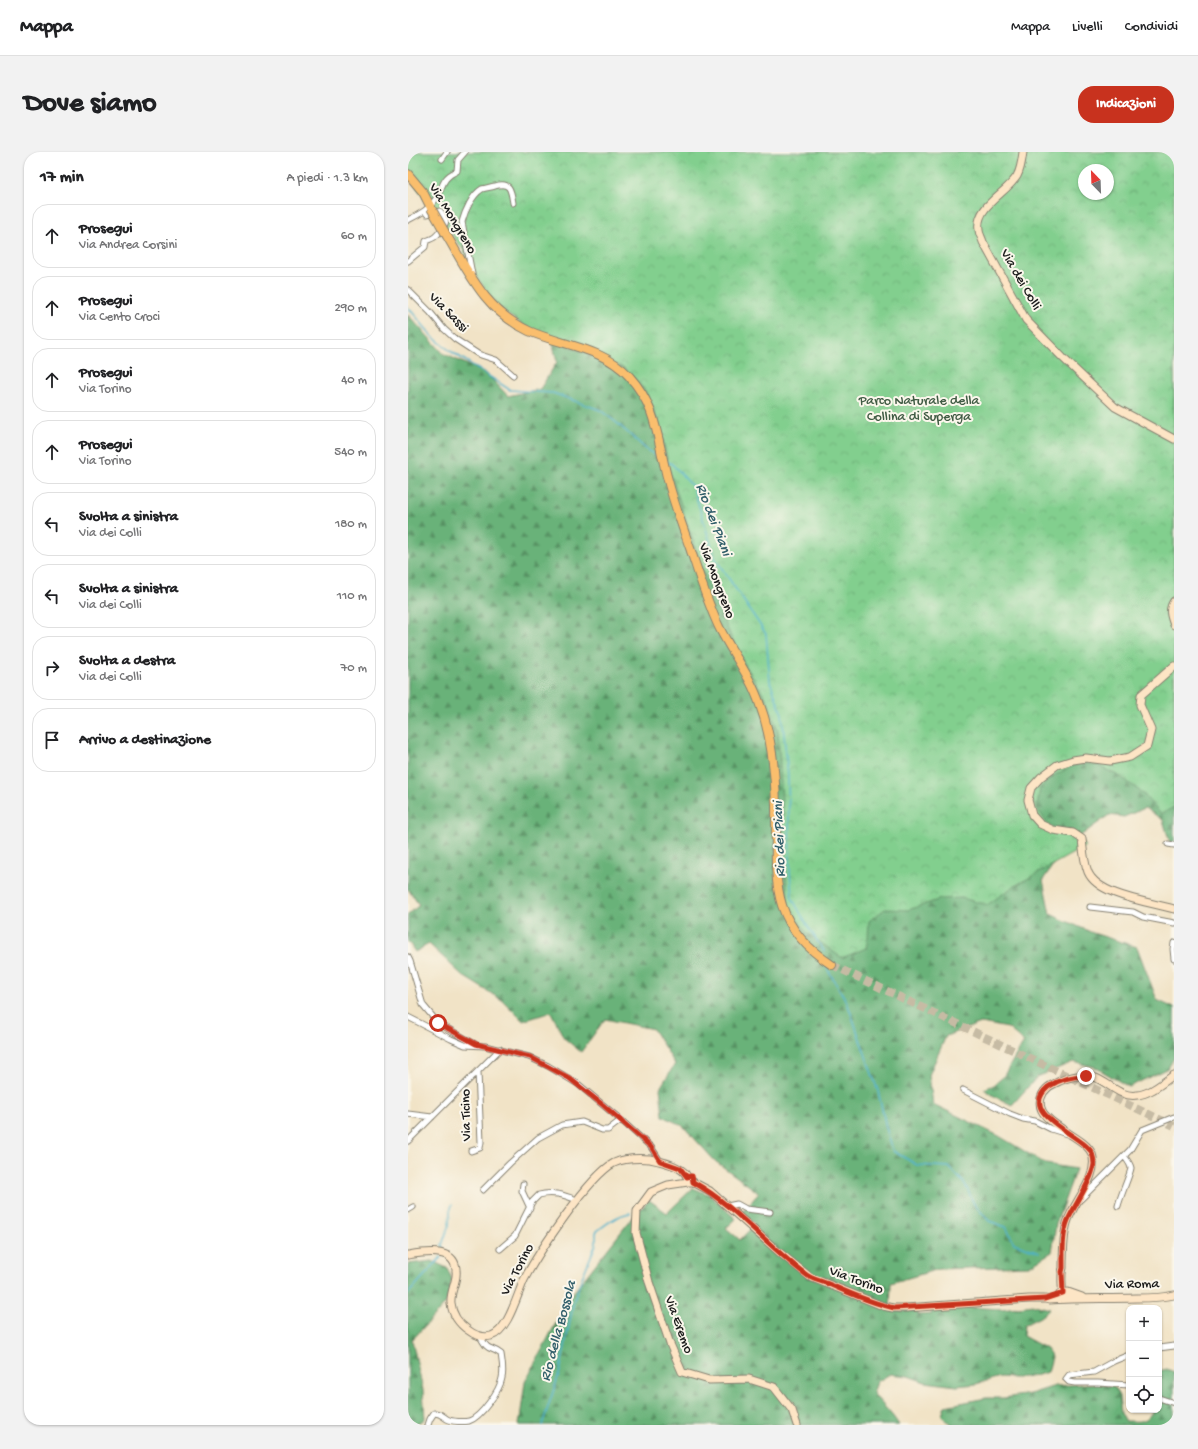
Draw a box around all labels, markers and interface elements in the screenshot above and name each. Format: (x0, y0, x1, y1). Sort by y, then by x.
text: Mappa (20, 16, 73, 39)
text: Mappa (1011, 19, 1050, 36)
text: Livelli (1072, 19, 1103, 36)
text: Condividi (1125, 19, 1178, 36)
button: Indicazioni (1078, 86, 1174, 123)
text: Dove siamo (24, 88, 157, 121)
north arrow (1078, 164, 1114, 200)
text: 17 min (40, 168, 84, 188)
text: A piedi · 1.3 km (286, 171, 368, 186)
street label: Via Mongreno (424, 180, 480, 257)
text: Prosegui (79, 220, 132, 238)
icon: ahead (41, 225, 63, 247)
text: 60 m (341, 229, 367, 244)
text: Via Andrea Corsini (79, 238, 177, 253)
street label: Via dei Colli (995, 246, 1044, 314)
street label: Via Sassi (424, 289, 472, 337)
text: Prosegui (79, 292, 132, 310)
icon: ahead (41, 297, 63, 319)
text: 290 m (334, 301, 367, 316)
text: Via Cento Croci (79, 310, 160, 325)
text: Prosegui (79, 364, 132, 382)
icon: ahead (41, 369, 63, 391)
text: 40 m (341, 373, 367, 388)
text: Via Torino (79, 382, 131, 397)
park label: Parco Naturale della Collina di Superga (858, 393, 981, 426)
text: Prosegui (79, 436, 132, 454)
icon: ahead (41, 441, 63, 463)
text: 540 m (334, 445, 367, 460)
text: Via Torino (79, 454, 131, 469)
water label: Rio dei Piani (691, 481, 736, 560)
text: Svolta a sinistra (79, 508, 178, 526)
icon: left (41, 513, 63, 535)
text: 180 m (335, 517, 367, 532)
text: Via dei Colli (79, 526, 142, 541)
street label: Via Mongreno (693, 540, 738, 621)
text: Svolta a sinistra (79, 580, 178, 598)
icon: left (41, 585, 63, 607)
text: 110 m (337, 589, 367, 604)
text: Via dei Colli (79, 598, 142, 613)
text: Svolta a destra (79, 652, 175, 670)
icon: right (41, 657, 63, 679)
text: 70 m (341, 661, 367, 676)
text: Via dei Colli (79, 670, 142, 685)
icon: arrive (41, 729, 63, 751)
text: Arrivo a destinazione (79, 731, 211, 749)
water label: Rio dei Piani (770, 799, 790, 877)
route start (429, 1014, 447, 1032)
route end (1077, 1067, 1095, 1085)
street label: Via Ticino (458, 1089, 476, 1142)
street label: Via Torino (497, 1241, 539, 1300)
street label: Via Torino (826, 1263, 885, 1299)
street label: Via Roma (1104, 1276, 1160, 1294)
water label: Rio della Bossola (537, 1277, 582, 1383)
street label: Via Eremo (659, 1293, 696, 1356)
map controls (1126, 1305, 1162, 1413)
button: + (1126, 1305, 1162, 1341)
button: − (1126, 1341, 1162, 1377)
button: locate (1126, 1377, 1162, 1413)

